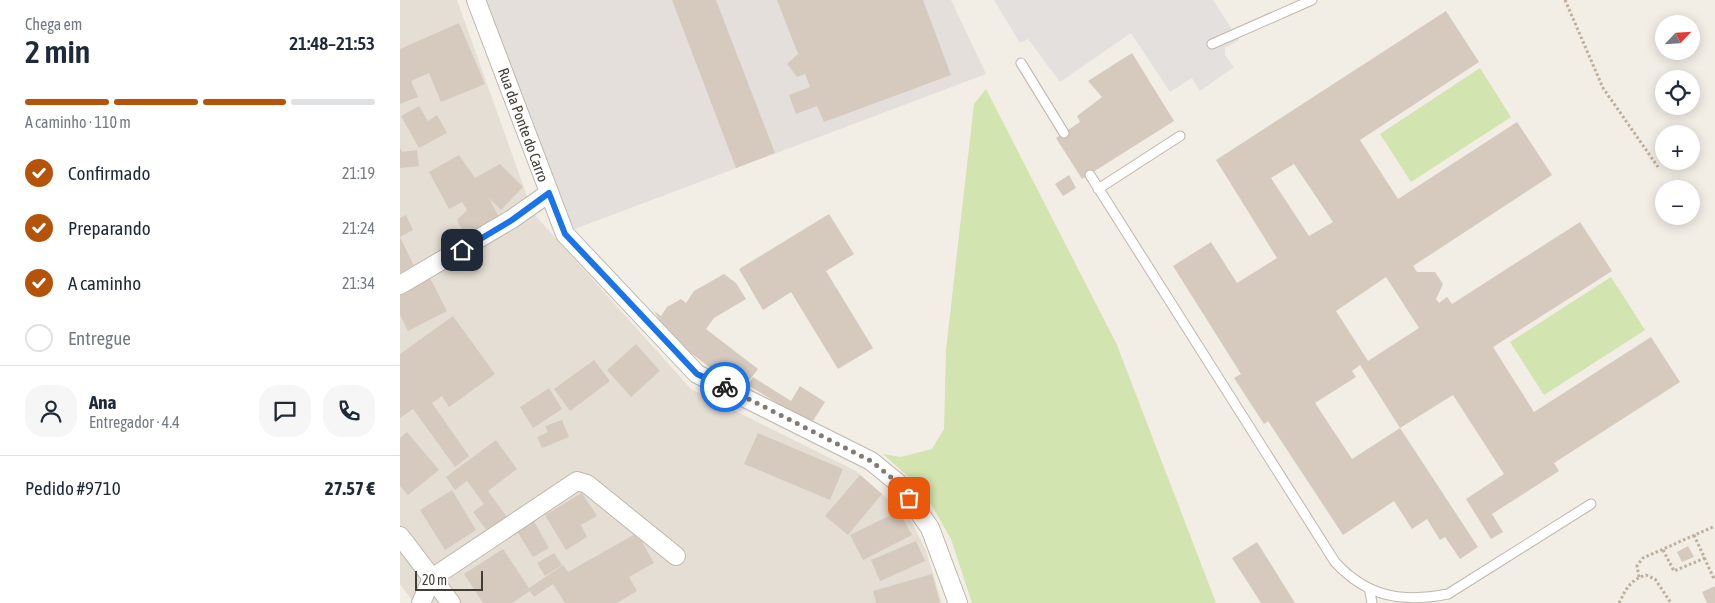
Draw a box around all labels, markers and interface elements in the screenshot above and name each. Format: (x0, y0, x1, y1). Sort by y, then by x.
text: Chega em (25, 15, 82, 33)
north arrow (1655, 15, 1700, 60)
map controls (1655, 15, 1700, 225)
text: 21:48–21:53 (289, 32, 375, 54)
text: 2 min (25, 33, 90, 70)
street label: Rua da Ponte do Carro (495, 65, 552, 184)
button: locate (1655, 70, 1700, 115)
text: A caminho · 110 m (25, 113, 131, 131)
button: + (1655, 125, 1700, 170)
icon: check (25, 159, 53, 187)
text: Confirmado (68, 162, 150, 184)
text: 21:19 (342, 164, 375, 182)
button: − (1655, 180, 1700, 225)
icon: check (25, 214, 53, 242)
text: Preparando (68, 217, 151, 239)
text: 21:24 (342, 219, 375, 237)
pin (441, 229, 483, 271)
icon: home (448, 236, 476, 264)
icon: check (25, 269, 53, 297)
text: A caminho (68, 272, 141, 294)
text: 21:34 (342, 274, 375, 292)
text: Entregue (68, 327, 131, 349)
courier (700, 362, 750, 412)
icon: bike (711, 373, 739, 401)
button: person (25, 385, 77, 437)
button: chat (259, 385, 311, 437)
button: phone (323, 385, 375, 437)
text: Ana (89, 391, 116, 413)
text: Entregador · 4.4 (89, 413, 180, 431)
text: Pedido #9710 (25, 477, 121, 499)
text: 27.57 € (325, 477, 375, 499)
pin (888, 477, 930, 519)
icon: bag (895, 484, 923, 512)
scale bar (415, 568, 482, 591)
text: 20 m (422, 572, 447, 588)

